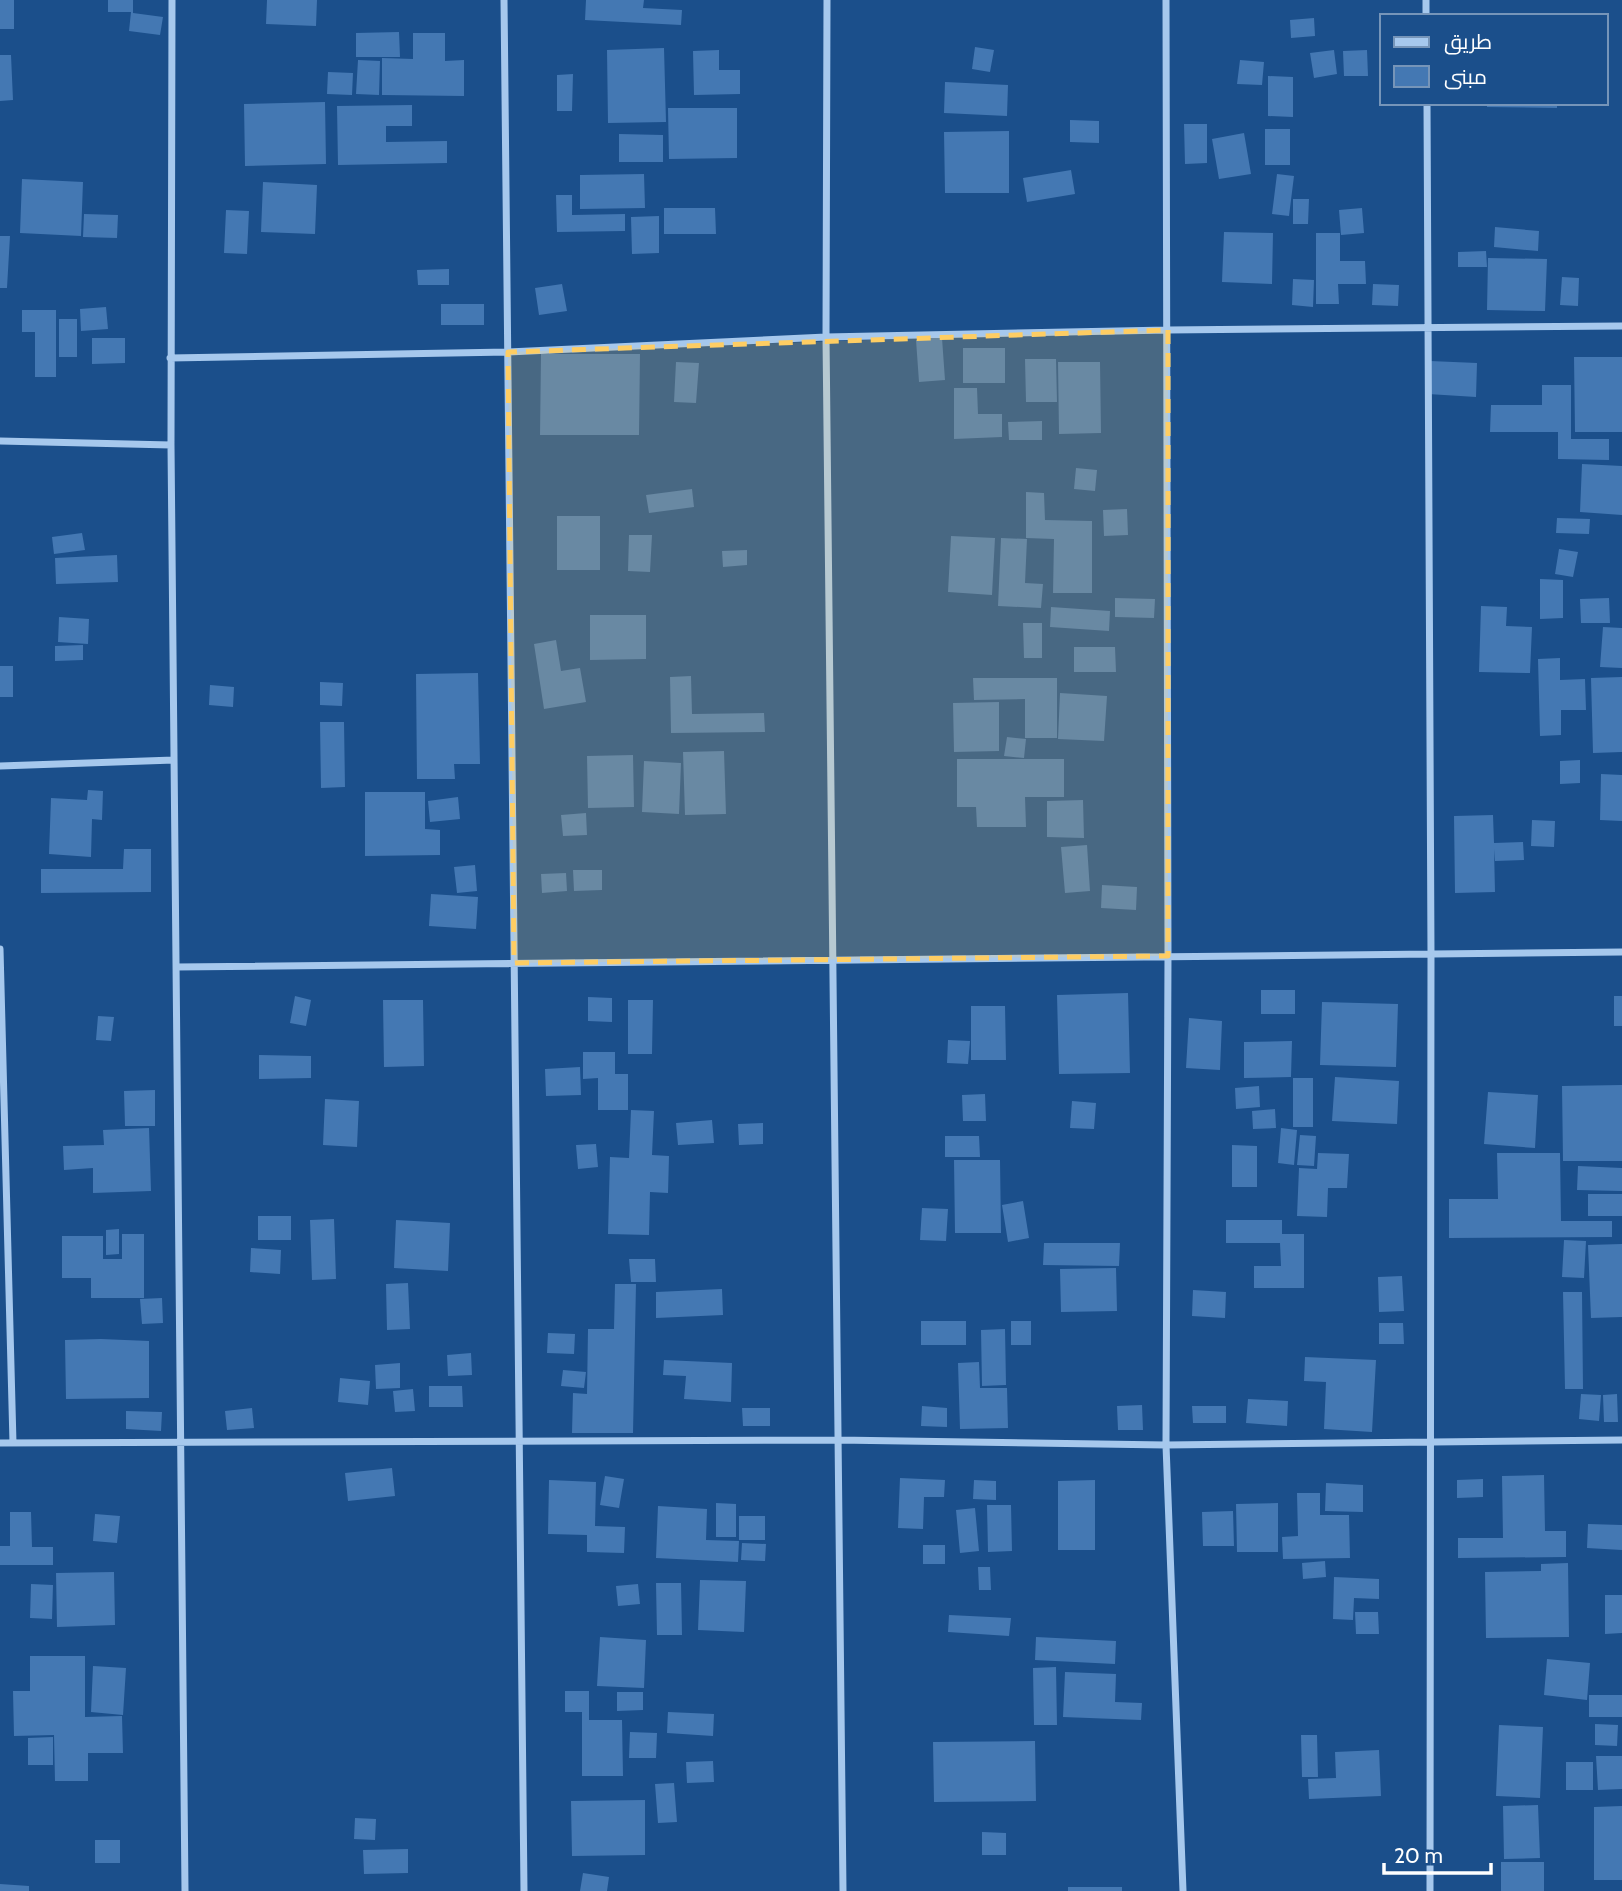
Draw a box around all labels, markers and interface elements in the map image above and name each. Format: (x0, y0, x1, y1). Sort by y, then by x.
legend (1380, 14, 1608, 105)
text: طريق (1444, 29, 1492, 55)
text: مبنى (1444, 64, 1487, 90)
scale bar (1384, 1832, 1491, 1876)
text: 20 m (1394, 1843, 1443, 1868)

